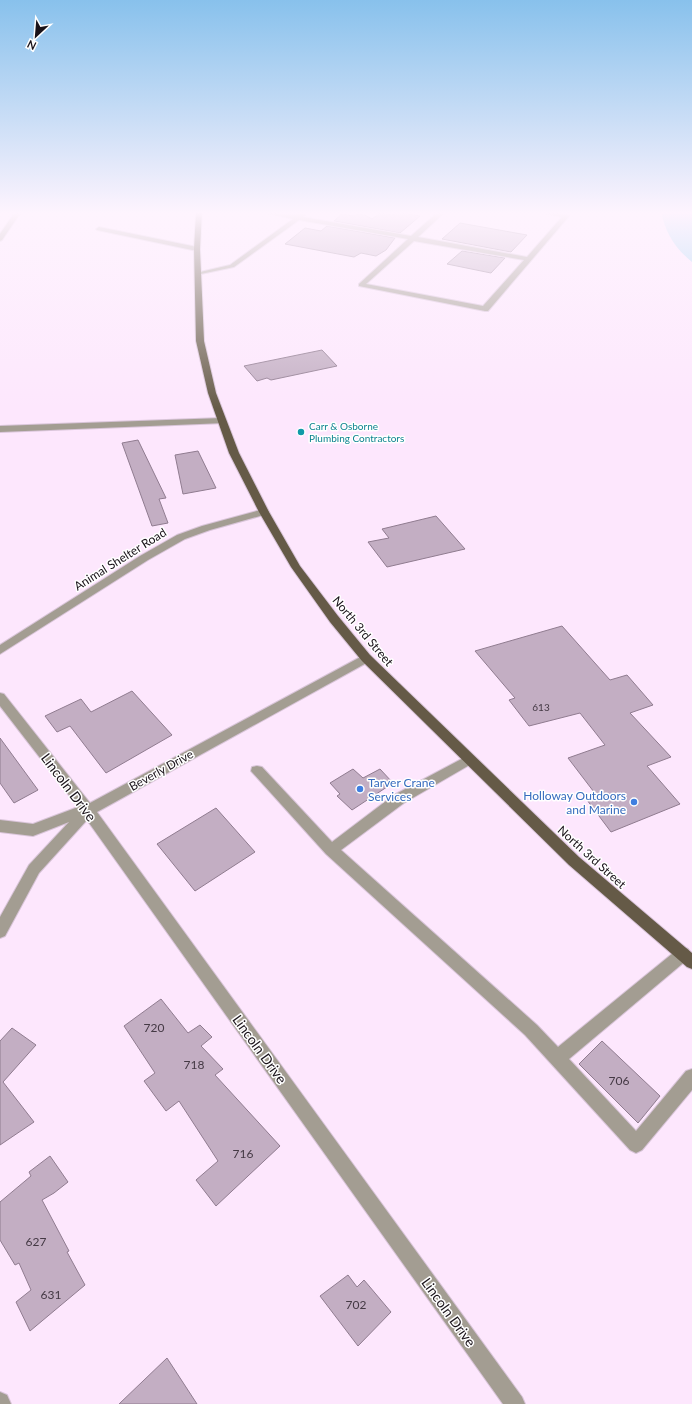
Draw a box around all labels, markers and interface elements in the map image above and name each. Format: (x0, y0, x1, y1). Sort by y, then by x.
north arrow (16, 16, 56, 56)
text: N (25, 38, 38, 53)
place label: Carr & Osborne Plumbing Contractors (309, 420, 404, 444)
marker: Carr & Osborne Plumbing Contractors (296, 427, 306, 437)
street label: Animal Shelter Road (71, 525, 169, 593)
street label: North 3rd Street (329, 593, 397, 670)
house number: 613 (532, 701, 550, 713)
street label: Beverly Drive (126, 746, 196, 794)
street label: Lincoln Drive (38, 750, 100, 824)
place label: Tarver Crane Services (368, 775, 435, 804)
marker: Tarver Crane Services (355, 784, 365, 794)
place label: Holloway Outdoors and Marine (523, 788, 626, 817)
marker: Holloway Outdoors and Marine (629, 797, 639, 807)
street label: North 3rd Street (555, 822, 630, 892)
street label: Lincoln Drive (229, 1011, 291, 1087)
house number: 720 (144, 1020, 164, 1035)
house number: 718 (184, 1057, 204, 1072)
house number: 706 (609, 1073, 629, 1088)
house number: 716 (233, 1146, 253, 1161)
house number: 627 (26, 1234, 46, 1249)
street label: Lincoln Drive (418, 1274, 480, 1350)
house number: 631 (41, 1287, 61, 1302)
house number: 702 (346, 1297, 366, 1312)

